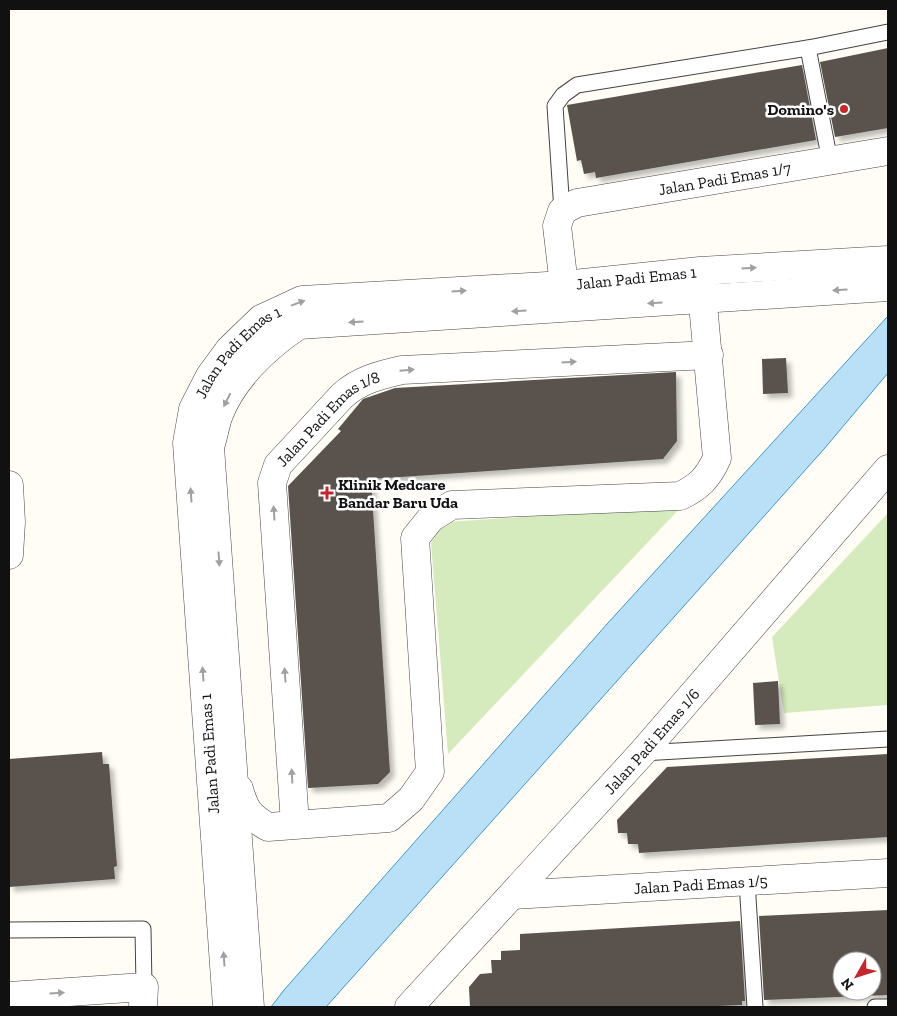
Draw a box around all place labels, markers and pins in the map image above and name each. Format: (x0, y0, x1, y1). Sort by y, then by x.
place label: Domino's (767, 100, 834, 119)
marker: Domino's (838, 103, 850, 115)
place label: Klinik Medcare Bandar Baru Uda (338, 475, 458, 512)
marker: Klinik Medcare Bandar Baru Uda (320, 486, 334, 500)

